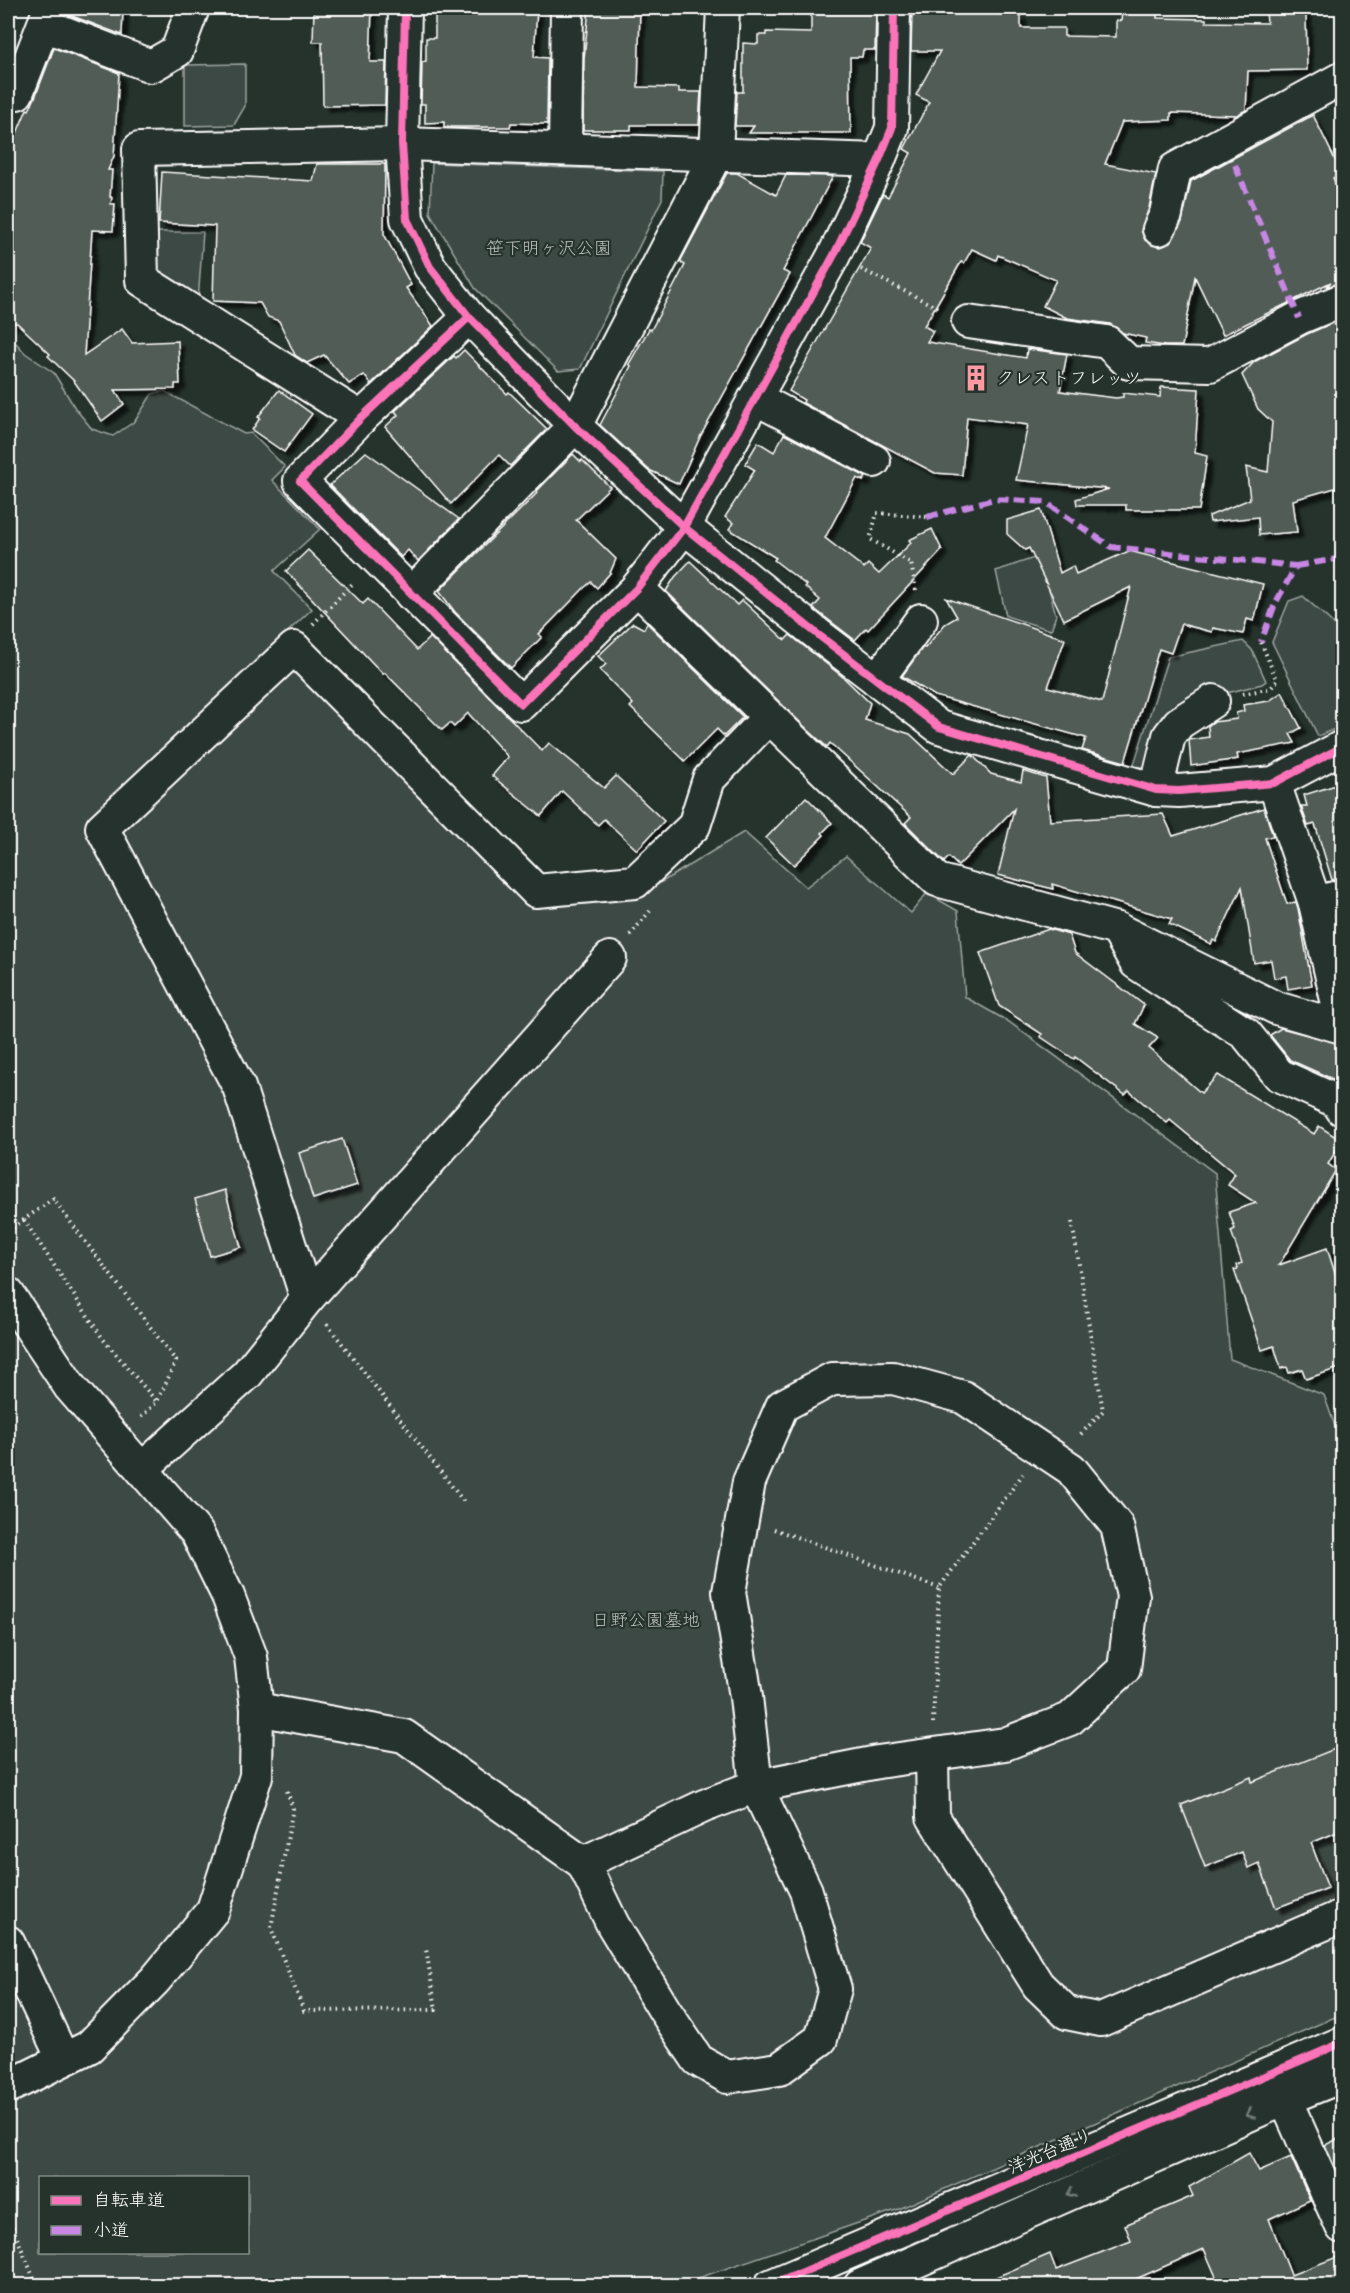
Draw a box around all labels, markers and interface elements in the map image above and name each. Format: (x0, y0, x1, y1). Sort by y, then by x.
park label: 笹下明ヶ沢公園 (486, 237, 612, 260)
building icon: クレストフレッツ (961, 363, 991, 393)
place label: クレストフレッツ (996, 367, 1141, 390)
park label: 日野公園墓地 (592, 1609, 700, 1632)
one-way arrow (1245, 2107, 1256, 2119)
street label: 洋光台通り (1004, 2123, 1096, 2180)
legend (39, 2176, 249, 2254)
one-way arrow (1067, 2186, 1078, 2198)
text: 自転車道 (93, 2189, 165, 2212)
text: 小道 (93, 2219, 129, 2242)

